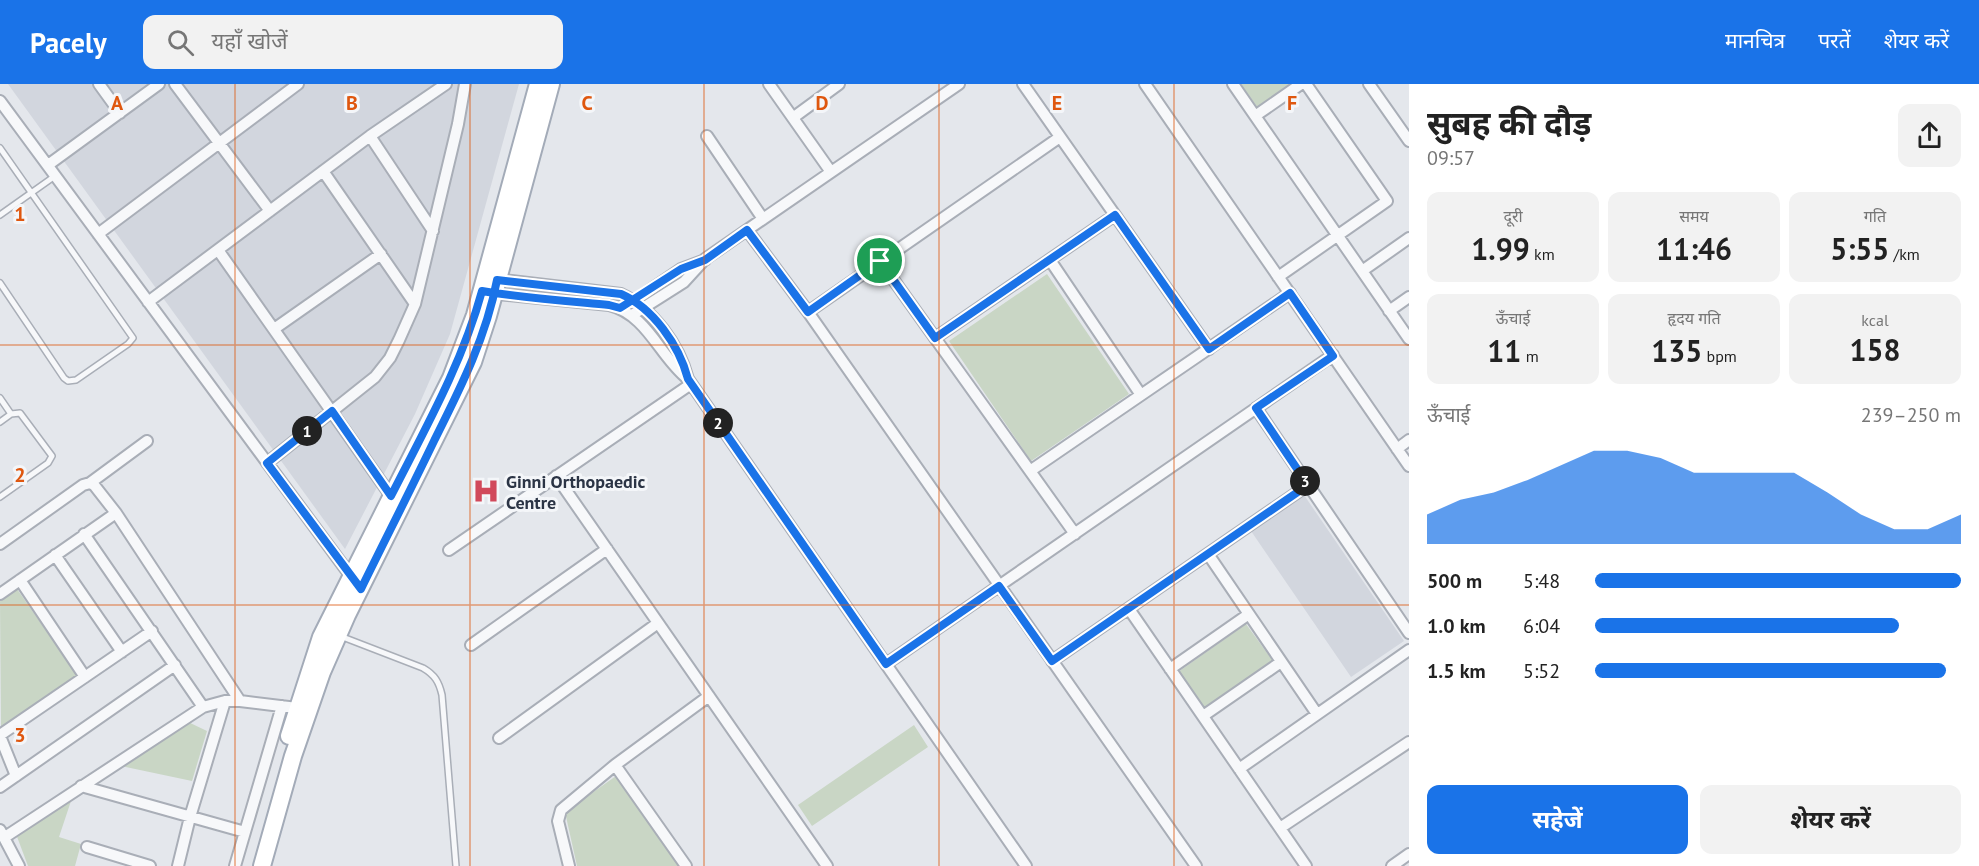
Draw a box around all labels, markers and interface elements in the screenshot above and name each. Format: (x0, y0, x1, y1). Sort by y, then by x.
search box (143, 15, 563, 69)
text: Pacely (30, 24, 107, 61)
icon: search (164, 26, 197, 59)
text: यहाँ खोजें (212, 27, 288, 55)
text: मानचित्र (1725, 27, 1785, 54)
text: परतें (1818, 27, 1851, 54)
text: शेयर करें (1884, 27, 1949, 54)
text: A (111, 90, 124, 116)
text: B (346, 90, 358, 116)
text: C (581, 90, 593, 116)
text: D (816, 90, 829, 116)
text: E (1052, 90, 1062, 116)
text: F (1287, 90, 1297, 116)
text: सुबह की दौड़ (1427, 101, 1591, 144)
button: share (1898, 104, 1961, 167)
text: 09:57 (1427, 145, 1475, 171)
text: 1 (14, 201, 26, 227)
text: दूरी (1503, 206, 1523, 226)
text: समय (1679, 206, 1709, 226)
text: गति (1864, 206, 1886, 226)
text: 1.99 (1471, 229, 1530, 268)
text: 11:46 (1656, 229, 1732, 268)
text: 5:55 (1830, 229, 1889, 268)
pin (854, 235, 905, 286)
icon: arrive (863, 244, 896, 277)
text: km (1530, 244, 1555, 264)
text: /km (1889, 244, 1920, 264)
text: ऊँचाई (1496, 308, 1530, 328)
text: हृदय गति (1667, 308, 1721, 328)
text: kcal (1861, 310, 1889, 330)
text: 158 (1849, 330, 1901, 369)
text: 11 (1487, 331, 1521, 370)
text: 135 (1651, 331, 1702, 370)
text: m (1521, 346, 1539, 366)
text: bpm (1702, 346, 1737, 366)
text: ऊँचाई (1427, 402, 1470, 428)
text: 239–250 m (1861, 402, 1961, 428)
pin: 2 (703, 408, 733, 438)
text: 2 (713, 413, 723, 433)
pin: 1 (292, 416, 322, 446)
text: 1 (302, 421, 312, 441)
text: 2 (14, 462, 26, 488)
pin: 3 (1290, 466, 1320, 496)
place label: Ginni Orthopaedic Centre (506, 470, 646, 514)
text: 3 (1300, 471, 1310, 491)
hospital icon: Ginni Orthopaedic Centre (471, 476, 501, 506)
text: 500 m (1427, 568, 1482, 594)
text: 5:48 (1523, 568, 1560, 594)
text: 1.0 km (1427, 613, 1486, 639)
text: 6:04 (1523, 613, 1560, 639)
text: 1.5 km (1427, 658, 1486, 684)
text: 5:52 (1523, 658, 1560, 684)
text: 3 (14, 722, 26, 748)
button: सहेजें (1427, 785, 1688, 854)
button: शेयर करें (1700, 785, 1961, 854)

